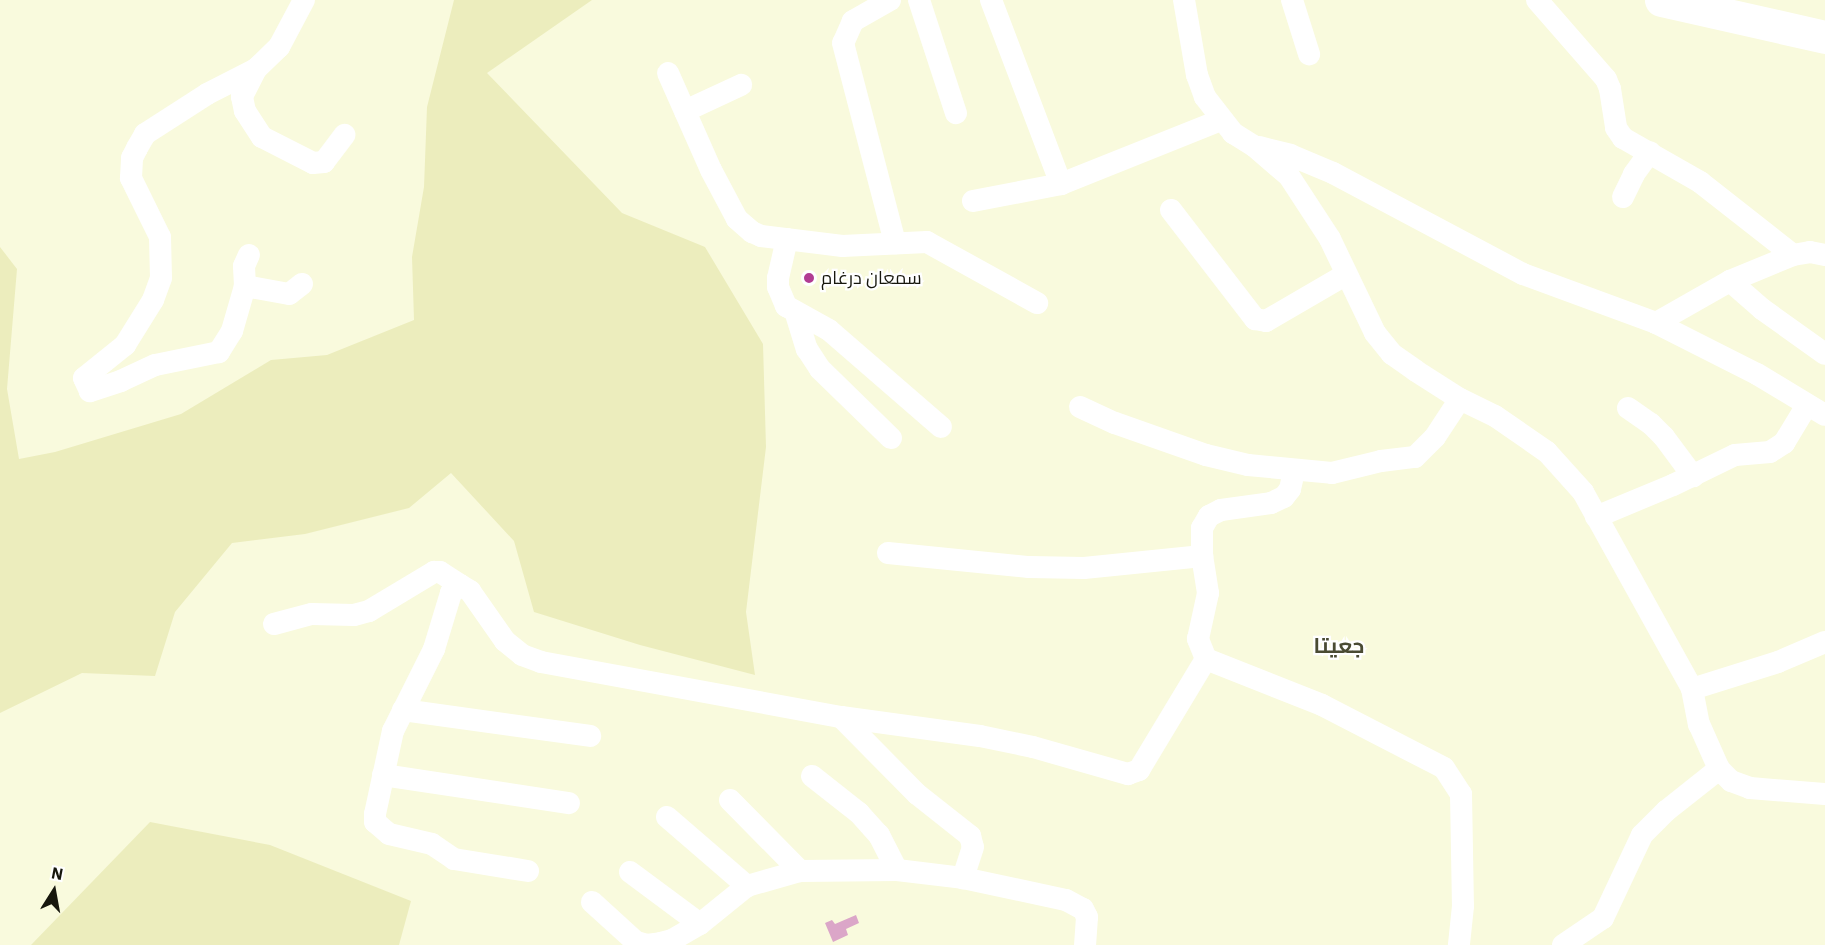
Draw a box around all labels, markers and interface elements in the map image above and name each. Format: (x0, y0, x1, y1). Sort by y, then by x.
place label: سمعان درغام (821, 267, 922, 289)
marker: سمعان درغام (802, 271, 816, 285)
district label: جعيتا (1314, 632, 1364, 658)
north arrow (24, 861, 84, 921)
text: N (50, 862, 65, 884)

